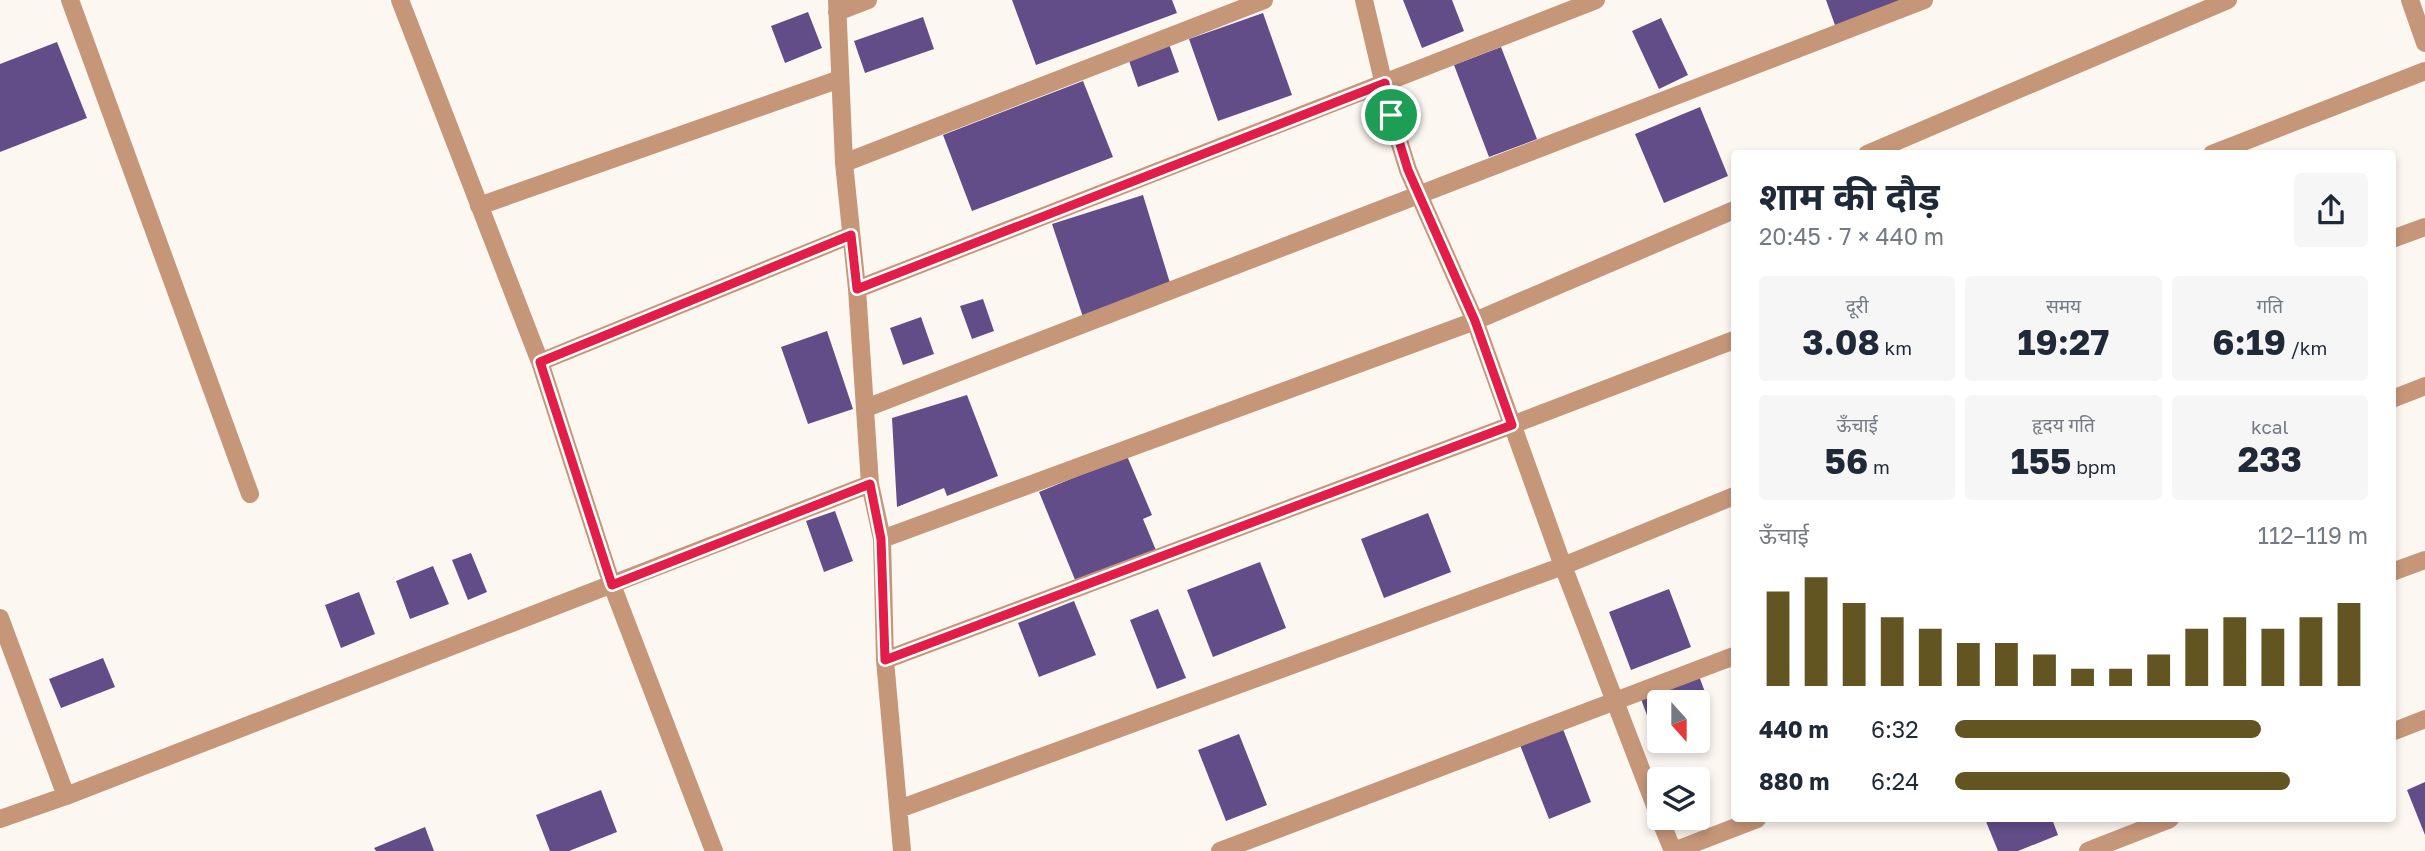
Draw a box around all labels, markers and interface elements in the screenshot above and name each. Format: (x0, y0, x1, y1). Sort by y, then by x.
pin (1361, 85, 1421, 145)
icon: arrive (1372, 96, 1410, 134)
text: शाम की दौड़ (1759, 173, 1940, 218)
button: share (2294, 173, 2368, 247)
text: 20:45 · 7 × 440 m (1759, 222, 1944, 250)
text: दूरी (1846, 294, 1869, 317)
text: समय (2046, 294, 2081, 317)
text: गति (2257, 294, 2283, 317)
text: 3.08 (1802, 321, 1880, 363)
text: 19:27 (2018, 321, 2109, 363)
text: 6:19 (2212, 321, 2286, 363)
text: km (1880, 336, 1912, 359)
text: /km (2286, 336, 2327, 359)
text: ऊँचाई (1837, 413, 1878, 436)
text: हृदय गति (2032, 413, 2095, 436)
text: kcal (2251, 415, 2289, 438)
text: 233 (2238, 438, 2302, 480)
text: 56 (1825, 440, 1868, 482)
text: 155 (2011, 440, 2071, 482)
text: m (1868, 455, 1890, 478)
text: bpm (2071, 455, 2116, 478)
text: ऊँचाई (1759, 521, 1809, 549)
text: 112–119 m (2258, 521, 2368, 549)
north arrow (1647, 690, 1710, 752)
map controls (1647, 690, 1710, 830)
text: 440 m (1759, 715, 1829, 743)
text: 6:32 (1871, 715, 1919, 743)
button: layers (1647, 767, 1710, 830)
text: 880 m (1759, 767, 1829, 795)
text: 6:24 (1871, 767, 1919, 795)

